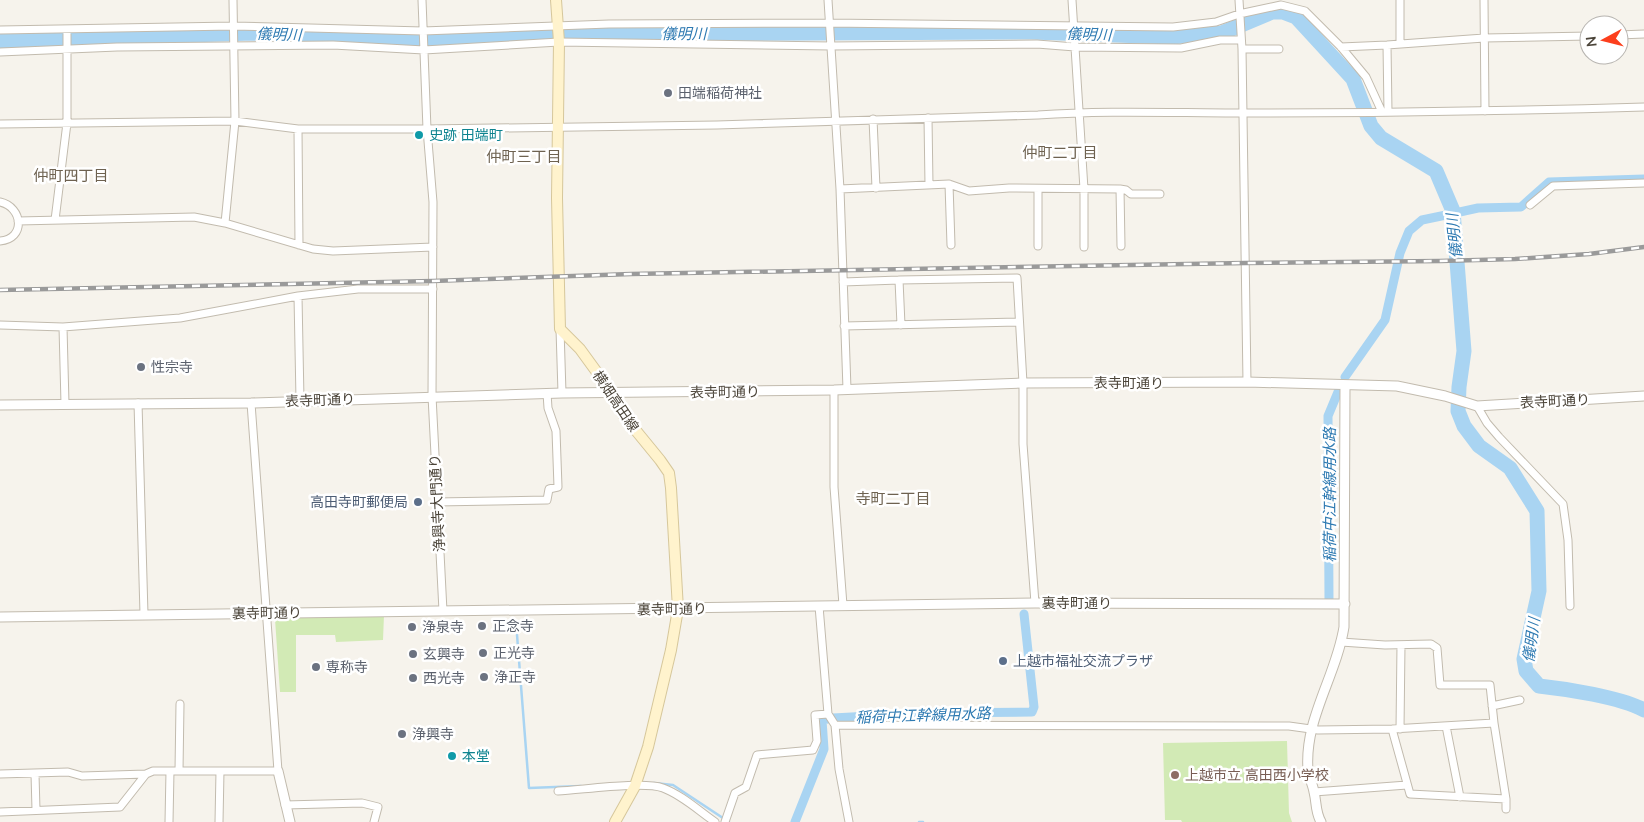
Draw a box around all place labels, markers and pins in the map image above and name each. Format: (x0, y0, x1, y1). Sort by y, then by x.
place label: 田端稲荷神社 (678, 84, 762, 102)
marker: 田端稲荷神社 (662, 87, 674, 99)
place label: 史跡 田端町 (429, 126, 503, 144)
marker: 史跡 田端町 (413, 129, 425, 141)
place label: 性宗寺 (151, 358, 193, 376)
marker: 性宗寺 (135, 361, 147, 373)
place label: 高田寺町郵便局 (310, 493, 408, 511)
marker: 高田寺町郵便局 (412, 496, 424, 508)
place label: 正念寺 (492, 617, 534, 635)
place label: 浄泉寺 (422, 618, 464, 636)
marker: 正念寺 (476, 620, 488, 632)
marker: 浄泉寺 (406, 621, 418, 633)
place label: 正光寺 (493, 644, 535, 662)
place label: 玄興寺 (423, 645, 465, 663)
marker: 正光寺 (477, 647, 489, 659)
marker: 玄興寺 (407, 648, 419, 660)
place label: 上越市福祉交流プラザ (1013, 652, 1153, 670)
marker: 上越市福祉交流プラザ (997, 655, 1009, 667)
place label: 専称寺 (326, 658, 368, 676)
marker: 専称寺 (310, 661, 322, 673)
place label: 浄正寺 (494, 668, 536, 686)
place label: 西光寺 (423, 669, 465, 687)
marker: 浄正寺 (478, 671, 490, 683)
marker: 西光寺 (407, 672, 419, 684)
place label: 浄興寺 (412, 725, 454, 743)
marker: 浄興寺 (396, 728, 408, 740)
place label: 本堂 (462, 747, 490, 765)
marker: 本堂 (446, 750, 458, 762)
place label: 上越市立 高田西小学校 (1185, 766, 1329, 784)
marker: 上越市立 高田西小学校 (1169, 769, 1181, 781)

